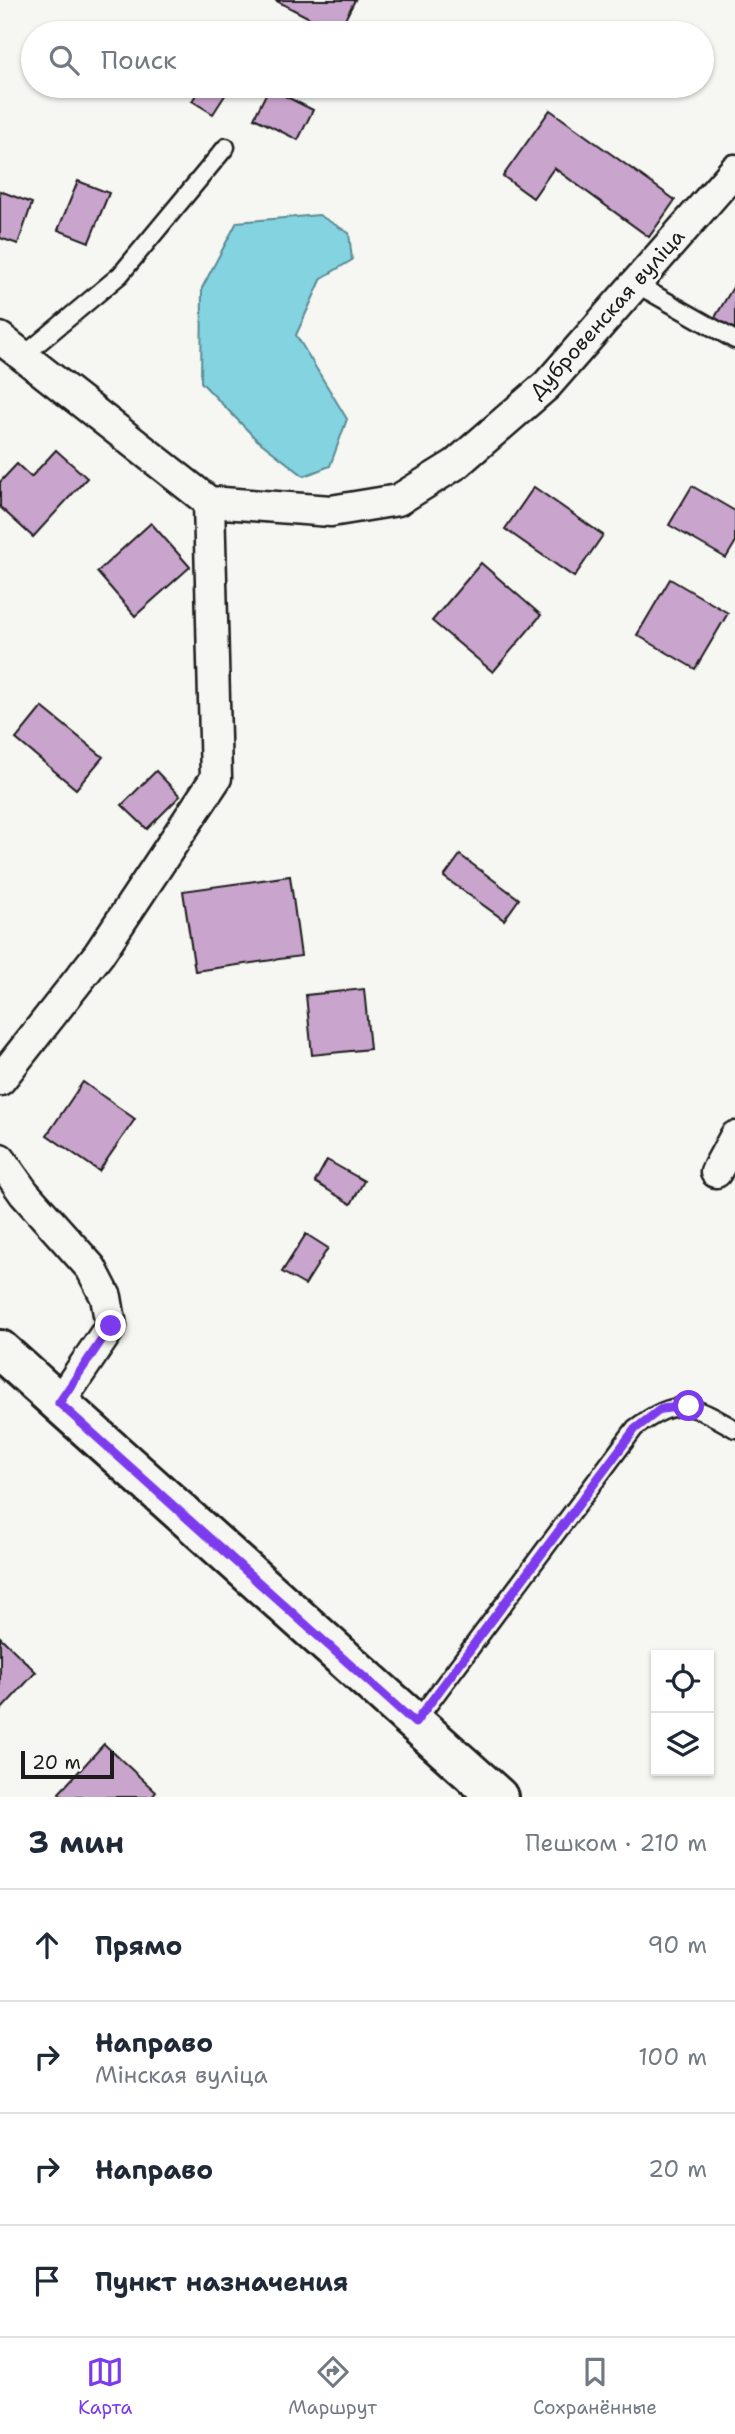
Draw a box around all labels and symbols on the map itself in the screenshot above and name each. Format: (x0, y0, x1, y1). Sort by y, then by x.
street label: Дубровенская вуліца (523, 223, 691, 405)
route end (95, 1310, 126, 1341)
route start (673, 1390, 704, 1421)
scale bar (21, 1748, 114, 1780)

